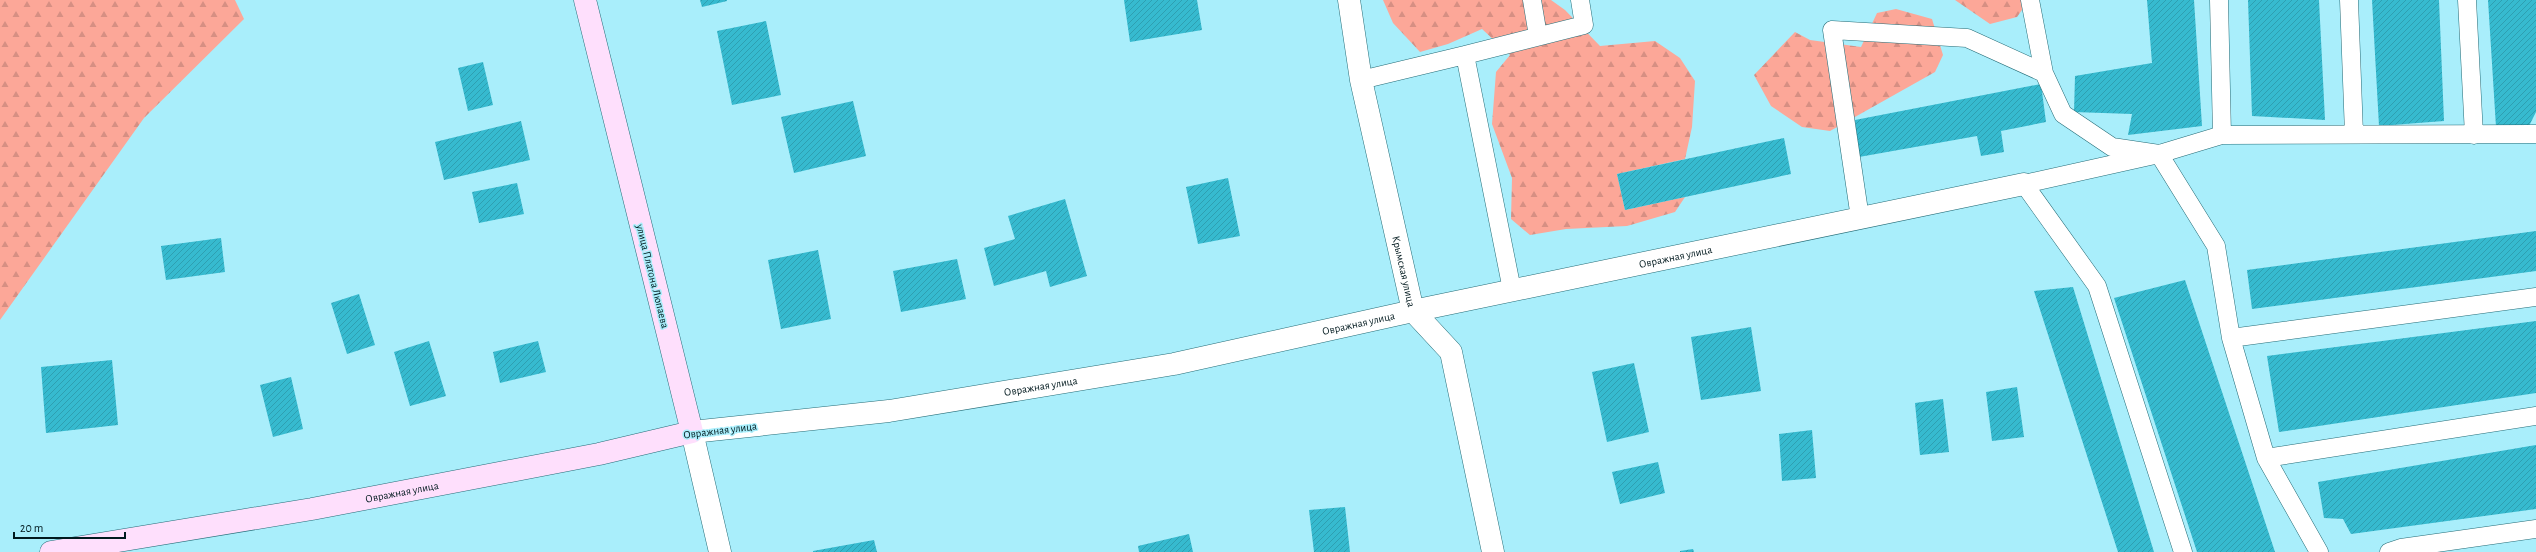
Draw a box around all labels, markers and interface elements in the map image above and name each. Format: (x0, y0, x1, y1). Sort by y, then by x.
street label: улица Платона Люпаева (634, 222, 671, 329)
street label: Крымская улица (1390, 235, 1417, 308)
street label: Овражная улица (1638, 244, 1713, 270)
street label: Овражная улица (1321, 310, 1396, 337)
street label: Овражная улица (1003, 375, 1078, 398)
street label: Овражная улица (683, 421, 758, 440)
street label: Овражная улица (364, 480, 439, 505)
scale bar (14, 514, 125, 540)
text: 20 m (20, 522, 43, 534)

